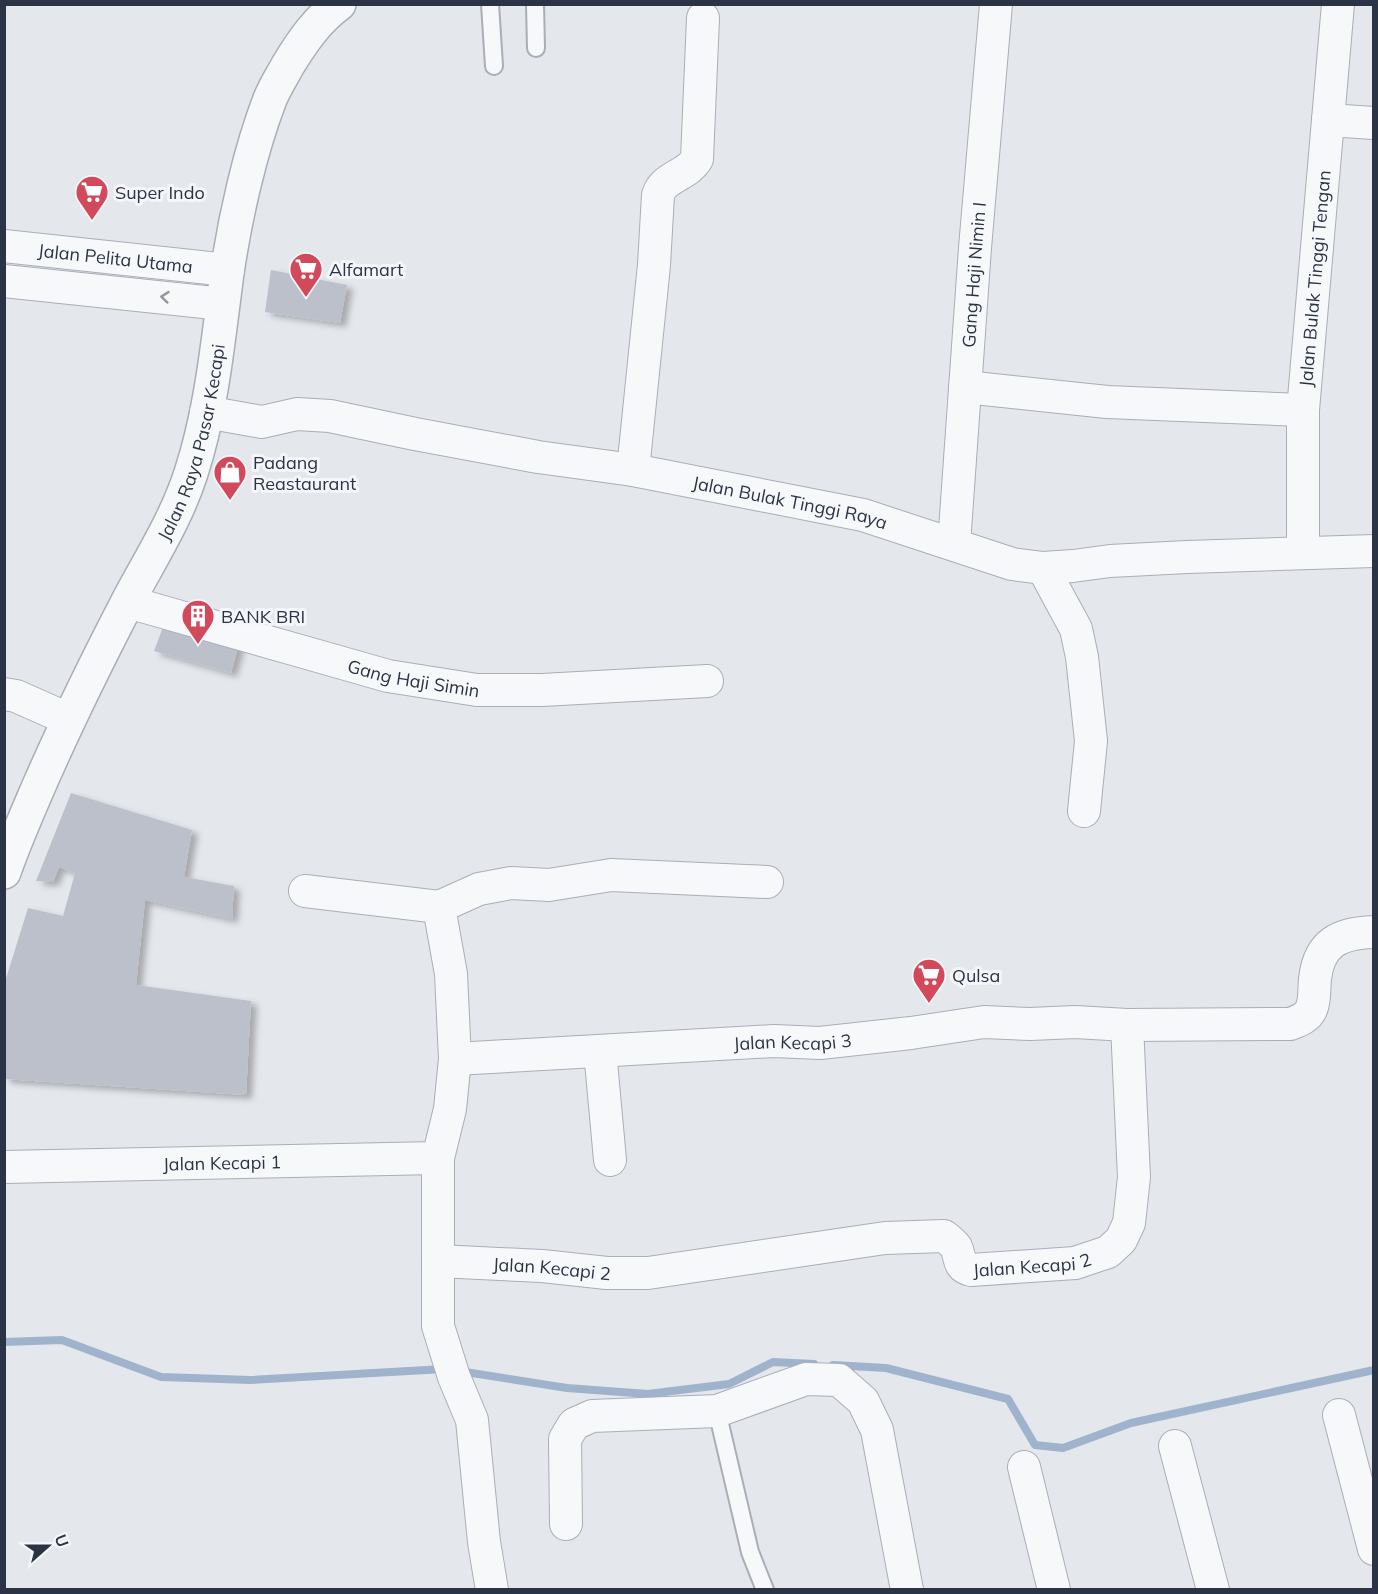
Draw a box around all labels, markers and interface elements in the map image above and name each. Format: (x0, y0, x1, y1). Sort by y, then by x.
street label: Jalan Bulak Tinggi Tengan (1294, 169, 1335, 388)
supermarket icon: Super Indo (74, 174, 110, 221)
place label: Super Indo (115, 181, 205, 204)
street label: Gang Haji Nimin I (956, 201, 990, 348)
street label: Jalan Pelita Utama (37, 238, 194, 278)
supermarket icon: Alfamart (288, 251, 324, 298)
place label: Alfamart (329, 258, 403, 281)
one-way arrow (161, 292, 170, 304)
street label: Jalan Raya Pasar Kecapi (152, 342, 229, 544)
place label: Padang Reastaurant (253, 451, 356, 495)
shop icon: Padang Reastaurant (212, 454, 248, 501)
street label: Jalan Bulak Tinggi Raya (691, 470, 891, 534)
building icon: BANK BRI (180, 598, 216, 645)
place label: BANK BRI (221, 605, 305, 628)
street label: Gang Haji Simin (345, 654, 481, 702)
supermarket icon: Qulsa (911, 957, 947, 1004)
place label: Qulsa (952, 964, 1000, 987)
street label: Jalan Kecapi 3 (733, 1028, 853, 1055)
street label: Jalan Kecapi 1 (163, 1150, 281, 1175)
street label: Jalan Kecapi 2 (972, 1247, 1094, 1281)
street label: Jalan Kecapi 2 (492, 1252, 612, 1285)
north arrow (18, 1516, 78, 1576)
text: U (51, 1532, 73, 1550)

